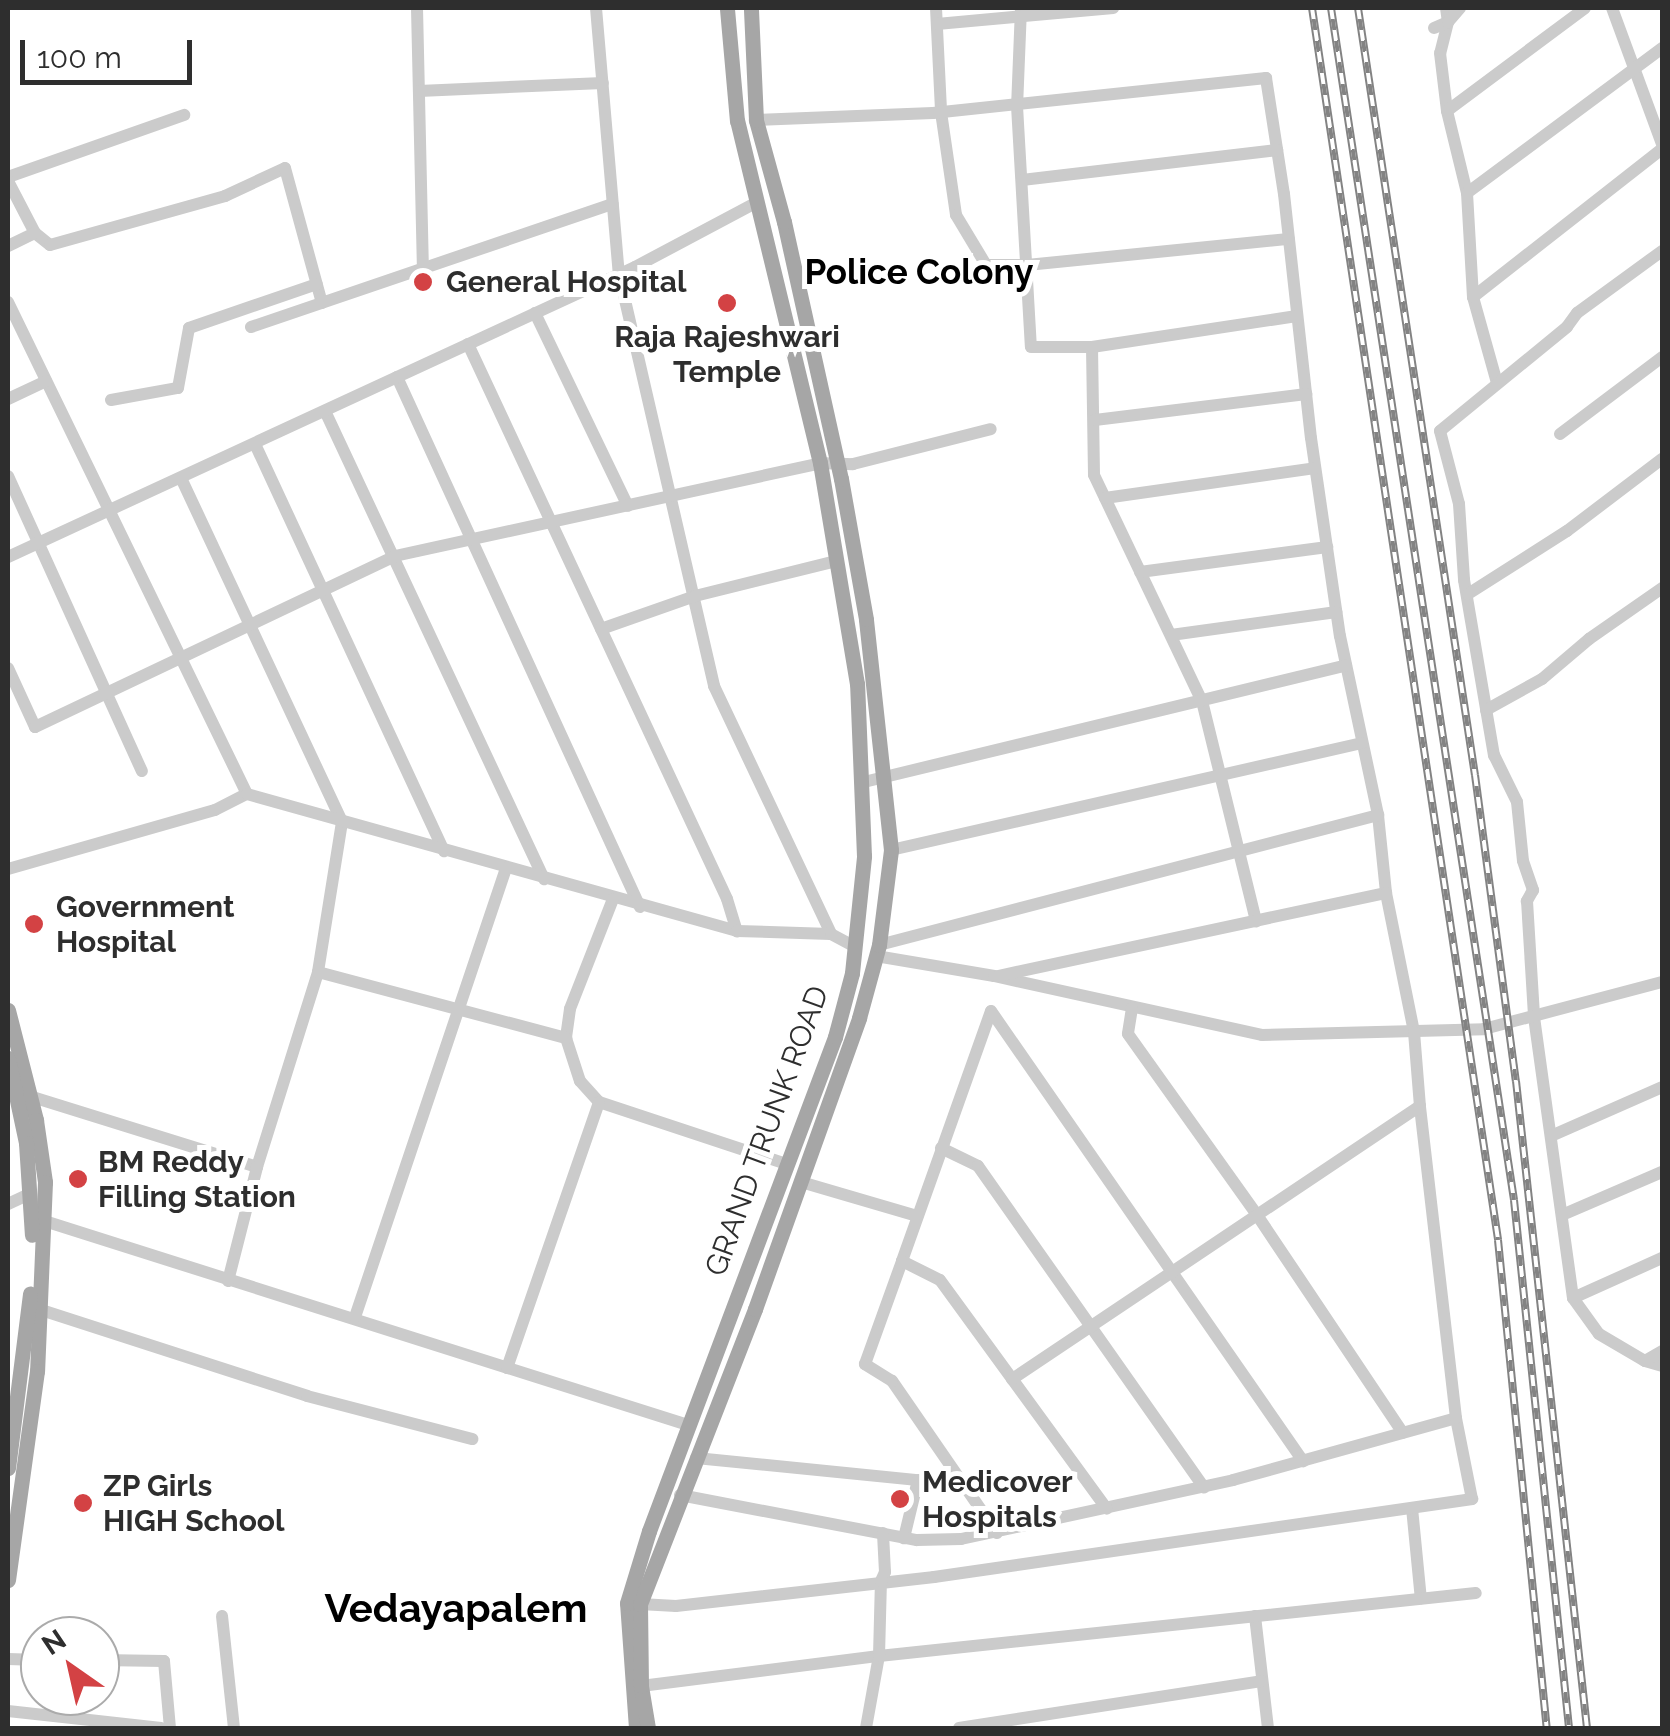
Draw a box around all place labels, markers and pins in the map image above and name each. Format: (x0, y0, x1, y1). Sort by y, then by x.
place label: General Hospital (446, 264, 687, 300)
marker: General Hospital (410, 269, 436, 295)
marker: Raja Rajeshwari Temple (716, 292, 738, 314)
place label: Raja Rajeshwari Temple (614, 319, 840, 390)
place label: Government Hospital (56, 889, 235, 960)
marker: Government Hospital (21, 911, 47, 937)
place label: BM Reddy Filling Station (98, 1144, 296, 1214)
marker: BM Reddy Filling Station (67, 1168, 89, 1190)
place label: Medicover Hospitals (922, 1464, 1073, 1534)
place label: ZP Girls HIGH School (103, 1468, 285, 1538)
marker: Medicover Hospitals (887, 1486, 913, 1512)
marker: ZP Girls HIGH School (72, 1492, 94, 1514)

